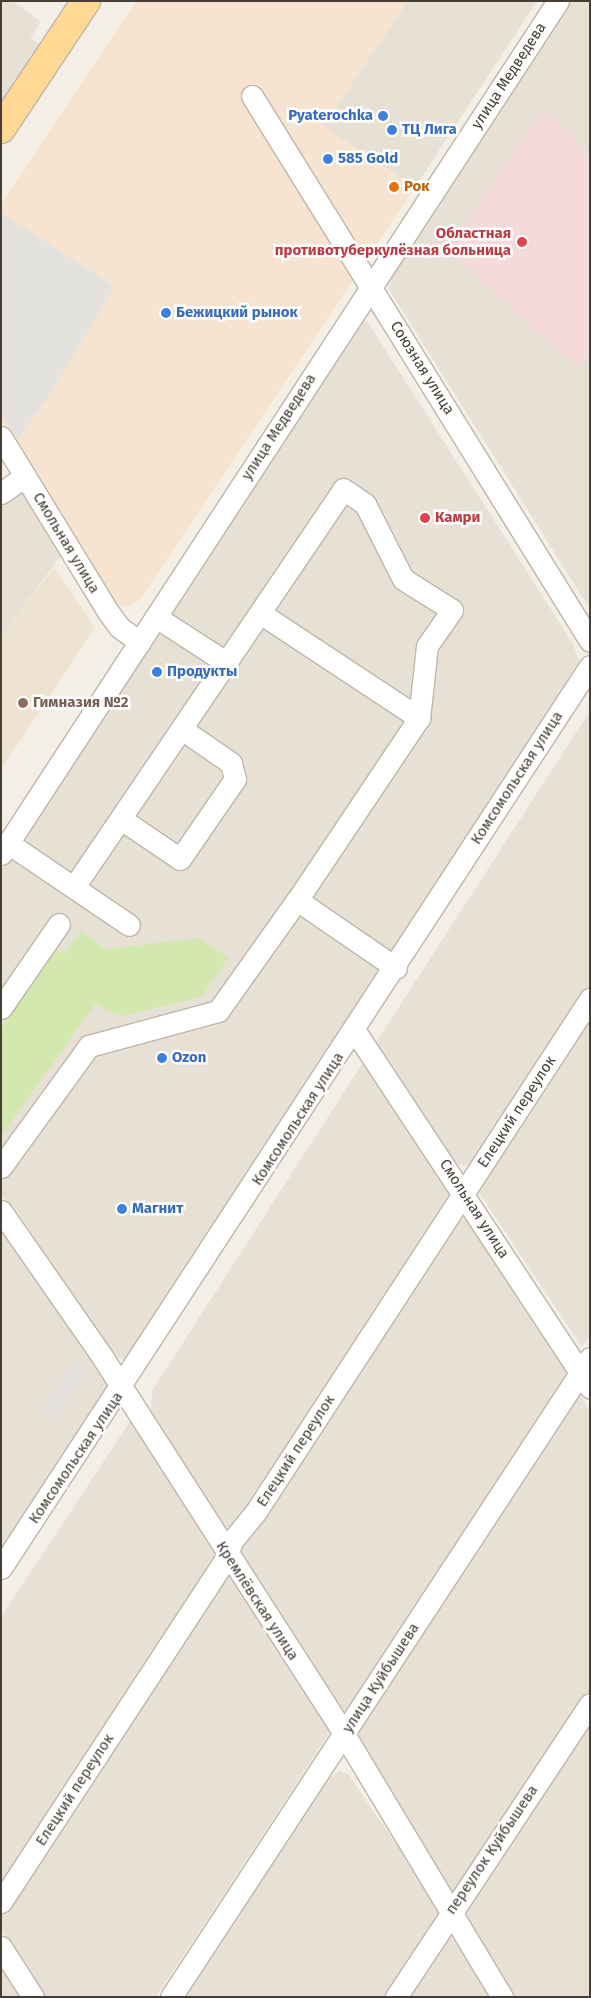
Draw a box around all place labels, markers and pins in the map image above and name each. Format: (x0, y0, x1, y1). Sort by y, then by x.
place label: Pyaterochka (288, 107, 373, 125)
marker: Pyaterochka (377, 110, 389, 122)
place label: ТЦ Лига (402, 121, 457, 139)
marker: ТЦ Лига (386, 124, 398, 136)
place label: 585 Gold (338, 150, 398, 168)
marker: 585 Gold (322, 153, 334, 165)
place label: Рок (404, 178, 430, 196)
marker: Рок (388, 181, 400, 193)
place label: Областная противотуберкулёзная больница (275, 224, 511, 259)
marker: Областная противотуберкулёзная больница (515, 235, 529, 249)
place label: Бежицкий рынок (176, 304, 298, 322)
marker: Бежицкий рынок (160, 307, 172, 319)
place label: Камри (435, 509, 480, 527)
marker: Камри (419, 512, 431, 524)
place label: Продукты (167, 663, 237, 681)
marker: Продукты (151, 666, 163, 678)
place label: Гимназия №2 (33, 694, 128, 712)
marker: Гимназия №2 (17, 697, 29, 709)
place label: Ozon (172, 1049, 206, 1067)
marker: Ozon (156, 1052, 168, 1064)
place label: Магнит (132, 1200, 183, 1218)
marker: Магнит (116, 1203, 128, 1215)

